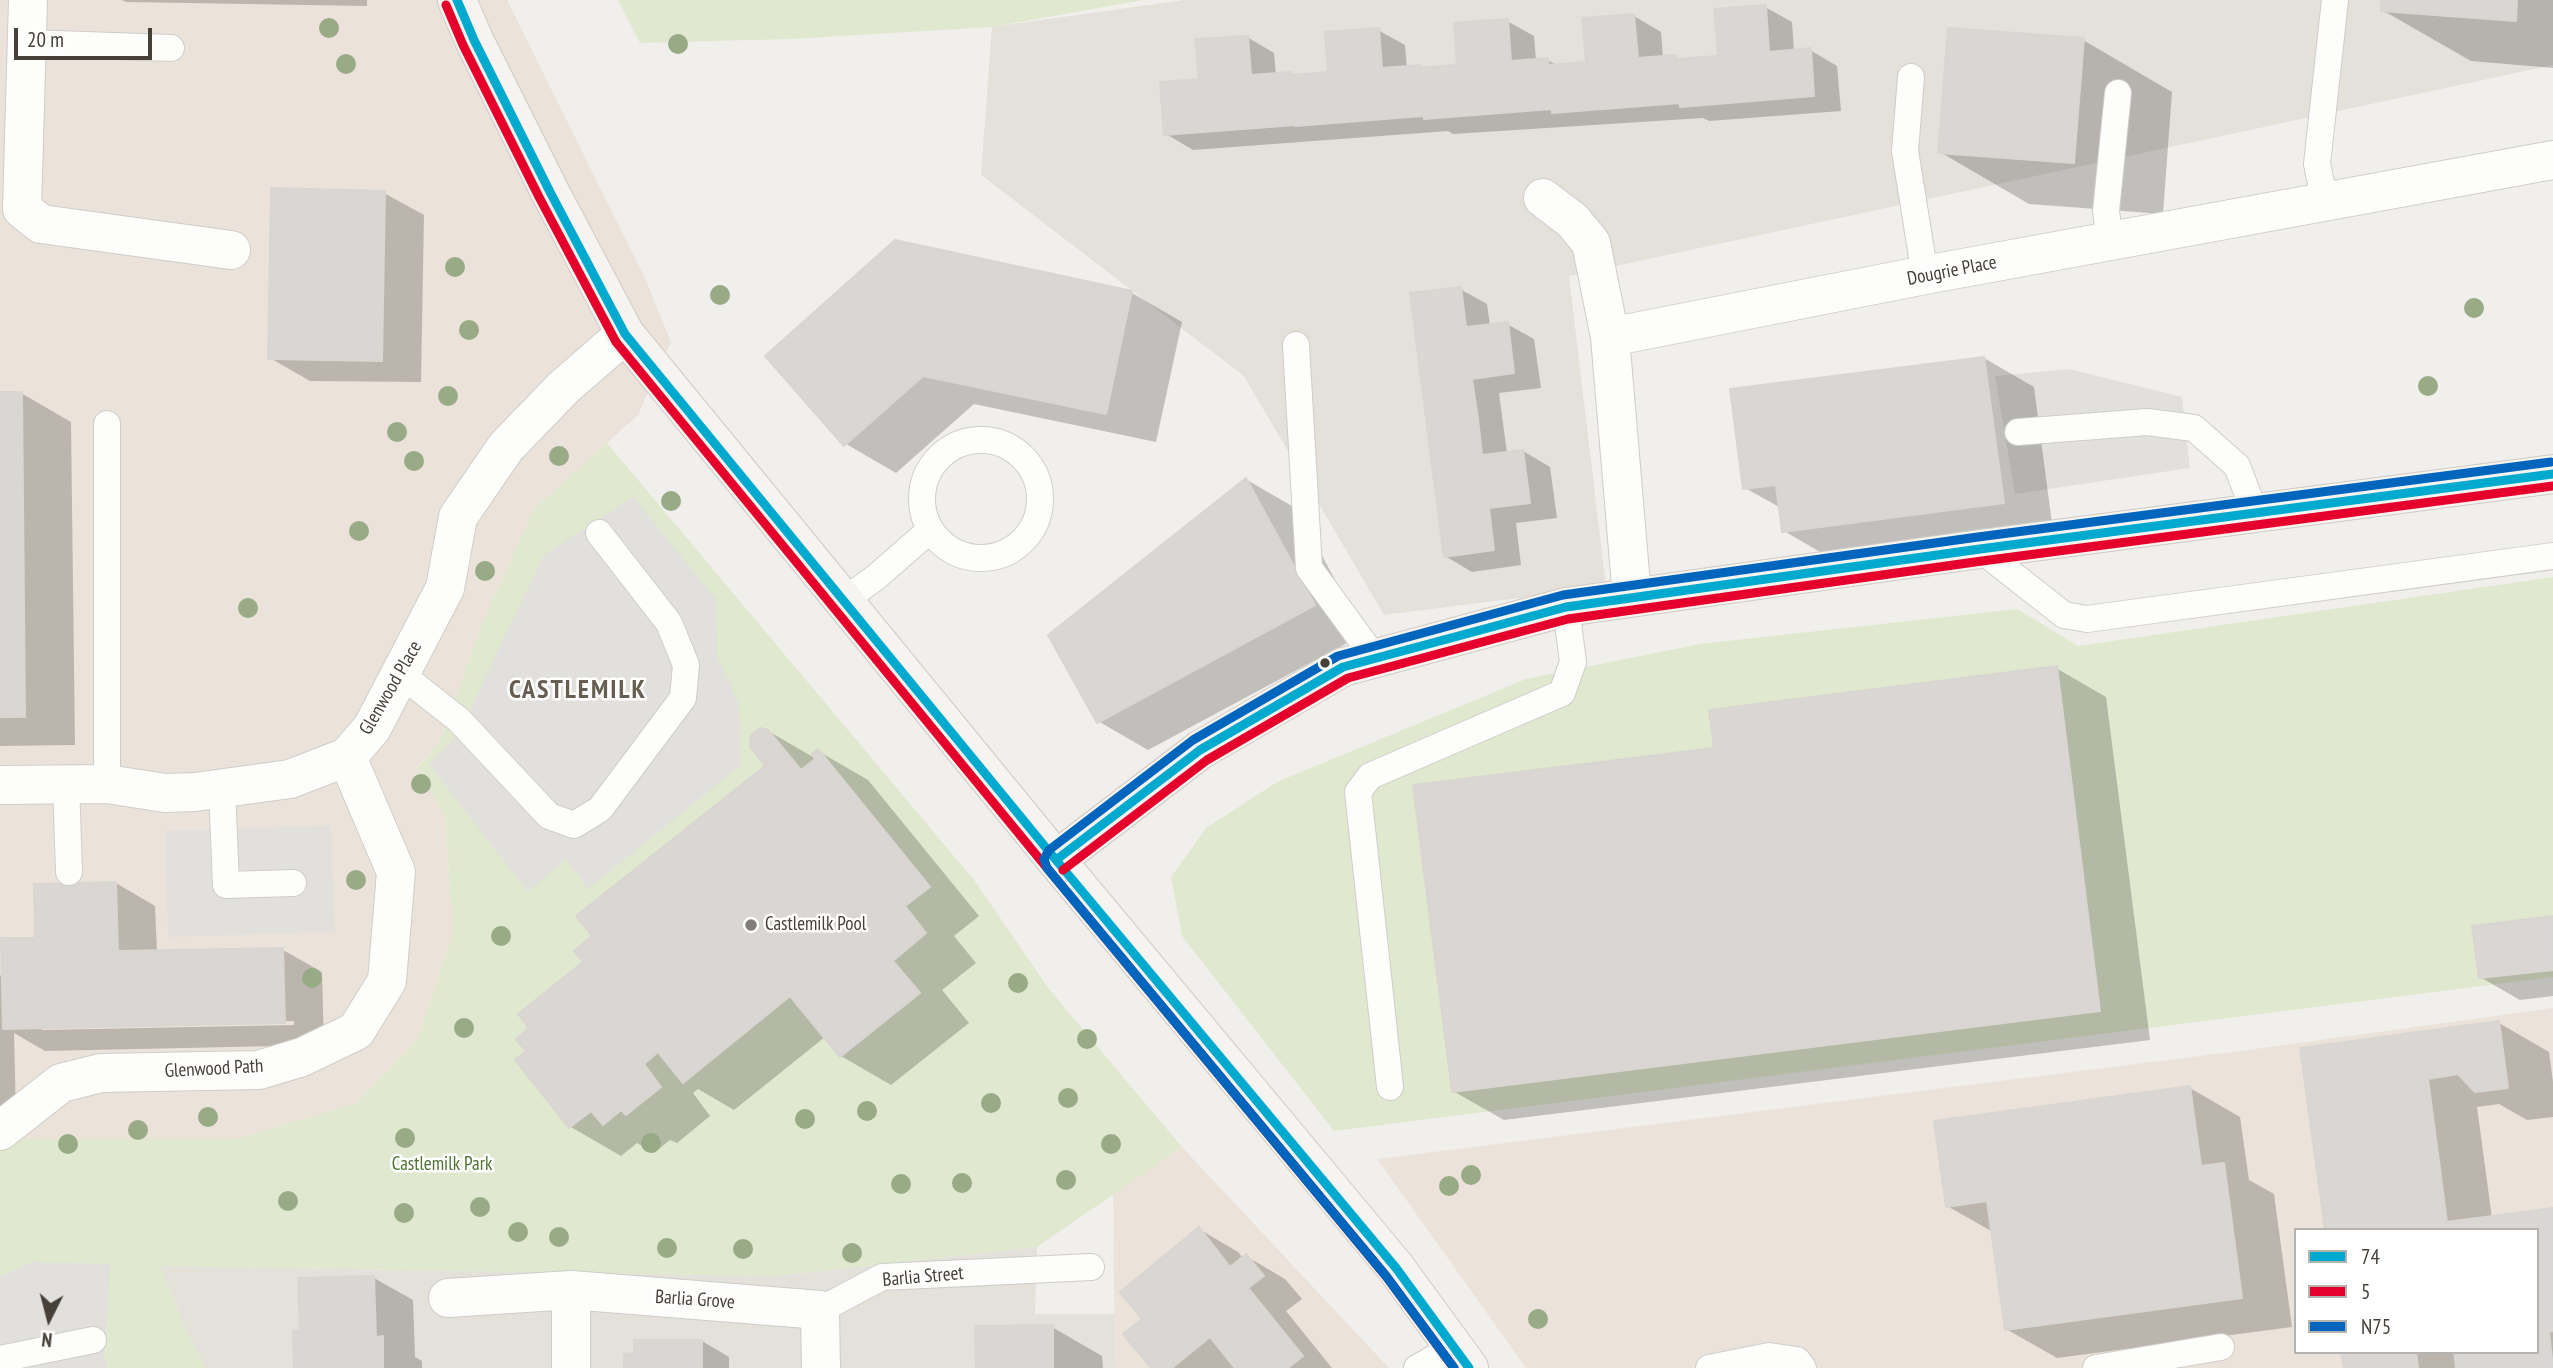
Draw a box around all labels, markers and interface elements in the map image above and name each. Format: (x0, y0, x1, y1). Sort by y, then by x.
scale bar (18, 14, 156, 58)
text: 20 m (27, 26, 64, 53)
street label: Dougrie Place (1905, 251, 1999, 291)
street label: Glenwood Place (355, 637, 427, 739)
unlabelled marker (1318, 656, 1332, 670)
district label: CASTLEMILK (510, 675, 646, 707)
place label: Castlemilk Pool (765, 914, 866, 936)
marker: Castlemilk Pool (743, 917, 759, 933)
street label: Glenwood Path (164, 1055, 264, 1083)
park label: Castlemilk Park (392, 1154, 492, 1176)
legend (2294, 1228, 2539, 1354)
text: 74 (2361, 1243, 2380, 1270)
street label: Barlia Street (882, 1262, 964, 1292)
text: 5 (2361, 1278, 2370, 1305)
north arrow (14, 1284, 84, 1354)
street label: Barlia Grove (654, 1286, 736, 1314)
text: N75 (2361, 1313, 2391, 1340)
text: N (40, 1327, 53, 1352)

